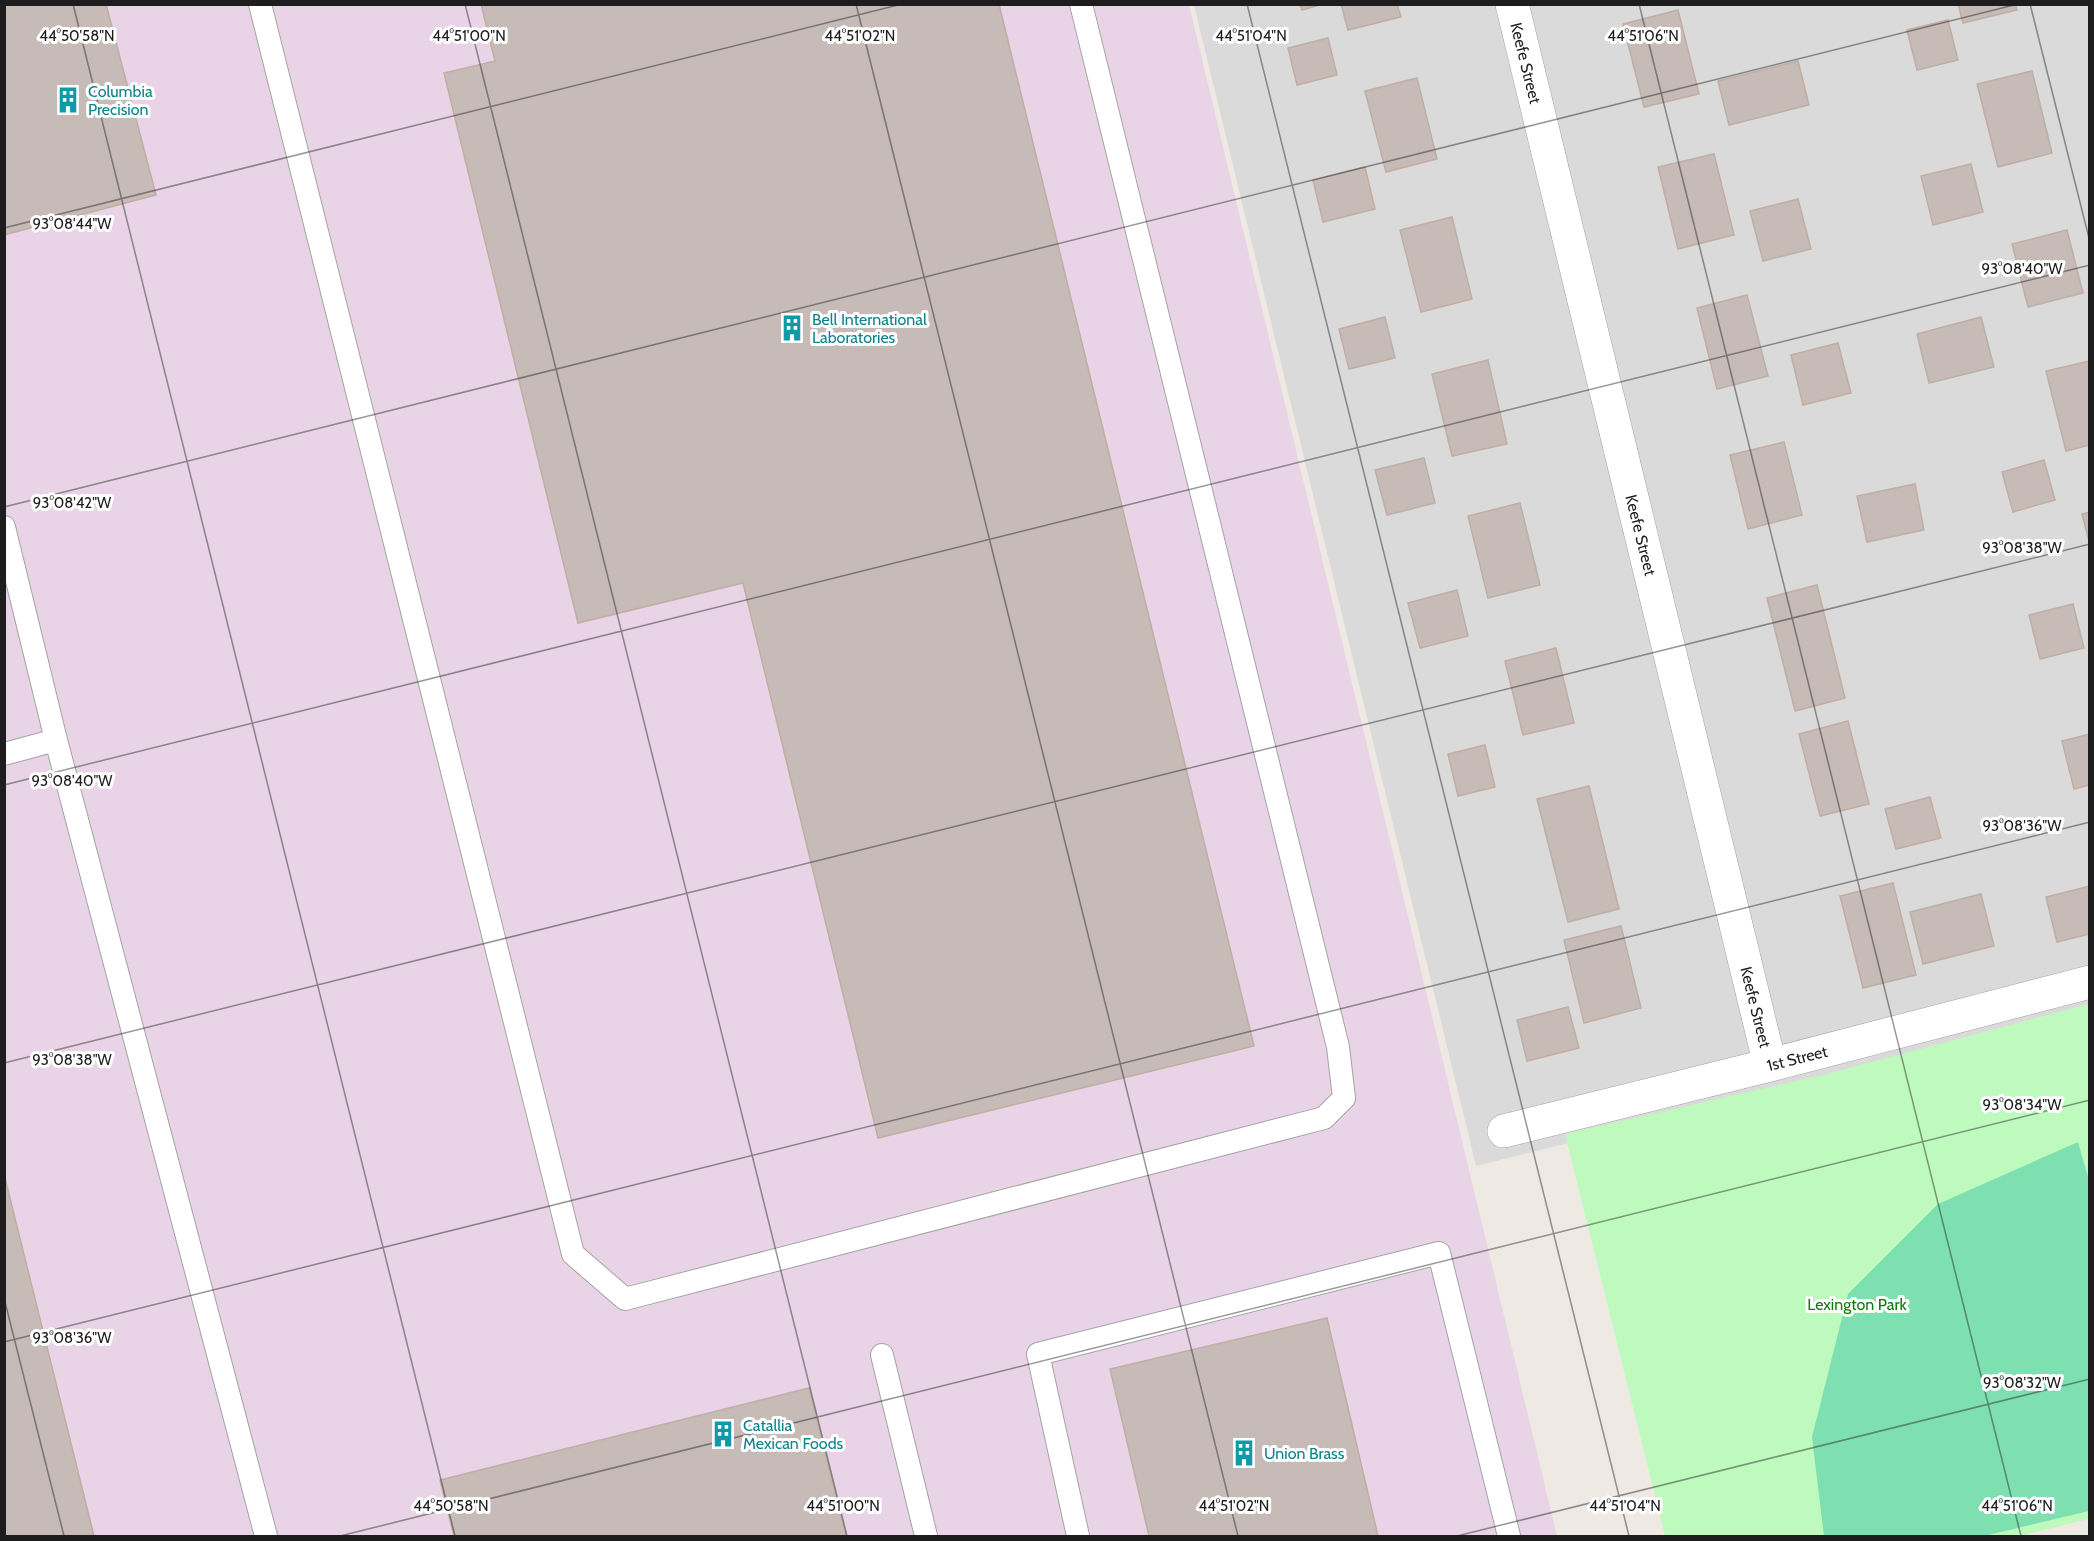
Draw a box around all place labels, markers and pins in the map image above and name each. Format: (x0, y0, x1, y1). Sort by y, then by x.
place label: Columbia Precision (88, 82, 153, 119)
building icon: Columbia Precision (53, 85, 83, 115)
place label: Bell International Laboratories (812, 310, 927, 347)
building icon: Bell International Laboratories (777, 313, 807, 343)
place label: Catallia Mexican Foods (743, 1416, 844, 1453)
building icon: Catallia Mexican Foods (708, 1419, 738, 1449)
building icon: Union Brass (1229, 1438, 1259, 1468)
place label: Union Brass (1264, 1444, 1345, 1463)

